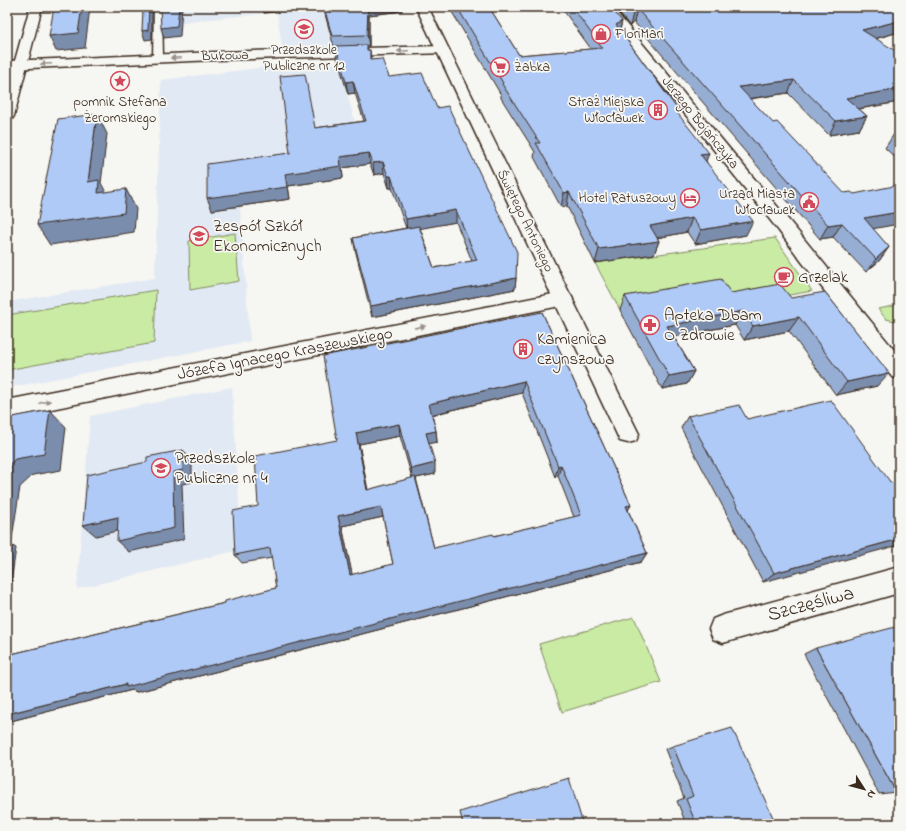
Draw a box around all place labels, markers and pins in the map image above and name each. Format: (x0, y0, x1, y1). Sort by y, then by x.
school or university icon: Przedszkole Publiczne nr 12 (293, 18, 315, 40)
shop icon: FloriMari (590, 23, 612, 45)
place label: FloriMari (614, 24, 663, 45)
place label: Przedszkole Publiczne nr 12 (263, 40, 345, 77)
supermarket icon: Żabka (489, 56, 511, 78)
place label: Żabka (514, 57, 550, 78)
place icon: pomnik Stefana Żeromskiego (109, 70, 131, 92)
place label: pomnik Stefana Żeromskiego (73, 92, 167, 130)
place label: Straż Miejska Włocławek (568, 92, 645, 129)
building icon: Straż Miejska Włocławek (647, 99, 669, 121)
place label: Urząd Miasta Włocławek (719, 184, 796, 221)
hotel icon: Hotel Ratuszowy (679, 187, 701, 209)
place label: Hotel Ratuszowy (579, 188, 676, 210)
public building icon: Urząd Miasta Włocławek (798, 191, 820, 213)
place label: Zespół Szkół Ekonomicznych (213, 214, 322, 260)
school or university icon: Zespół Szkół Ekonomicznych (188, 225, 210, 247)
place label: Grzelak (798, 265, 849, 290)
cafe icon: Grzelak (773, 266, 795, 288)
place label: Apteka Dbam O Zdrowie (664, 303, 762, 348)
pharmacy icon: Apteka Dbam O Zdrowie (639, 314, 661, 336)
place label: Kamienica czynszowa (537, 327, 614, 373)
building icon: Kamienica czynszowa (512, 338, 534, 360)
place label: Przedszkole Publiczne nr 4 (175, 446, 268, 491)
school or university icon: Przedszkole Publiczne nr 4 (150, 457, 172, 479)

